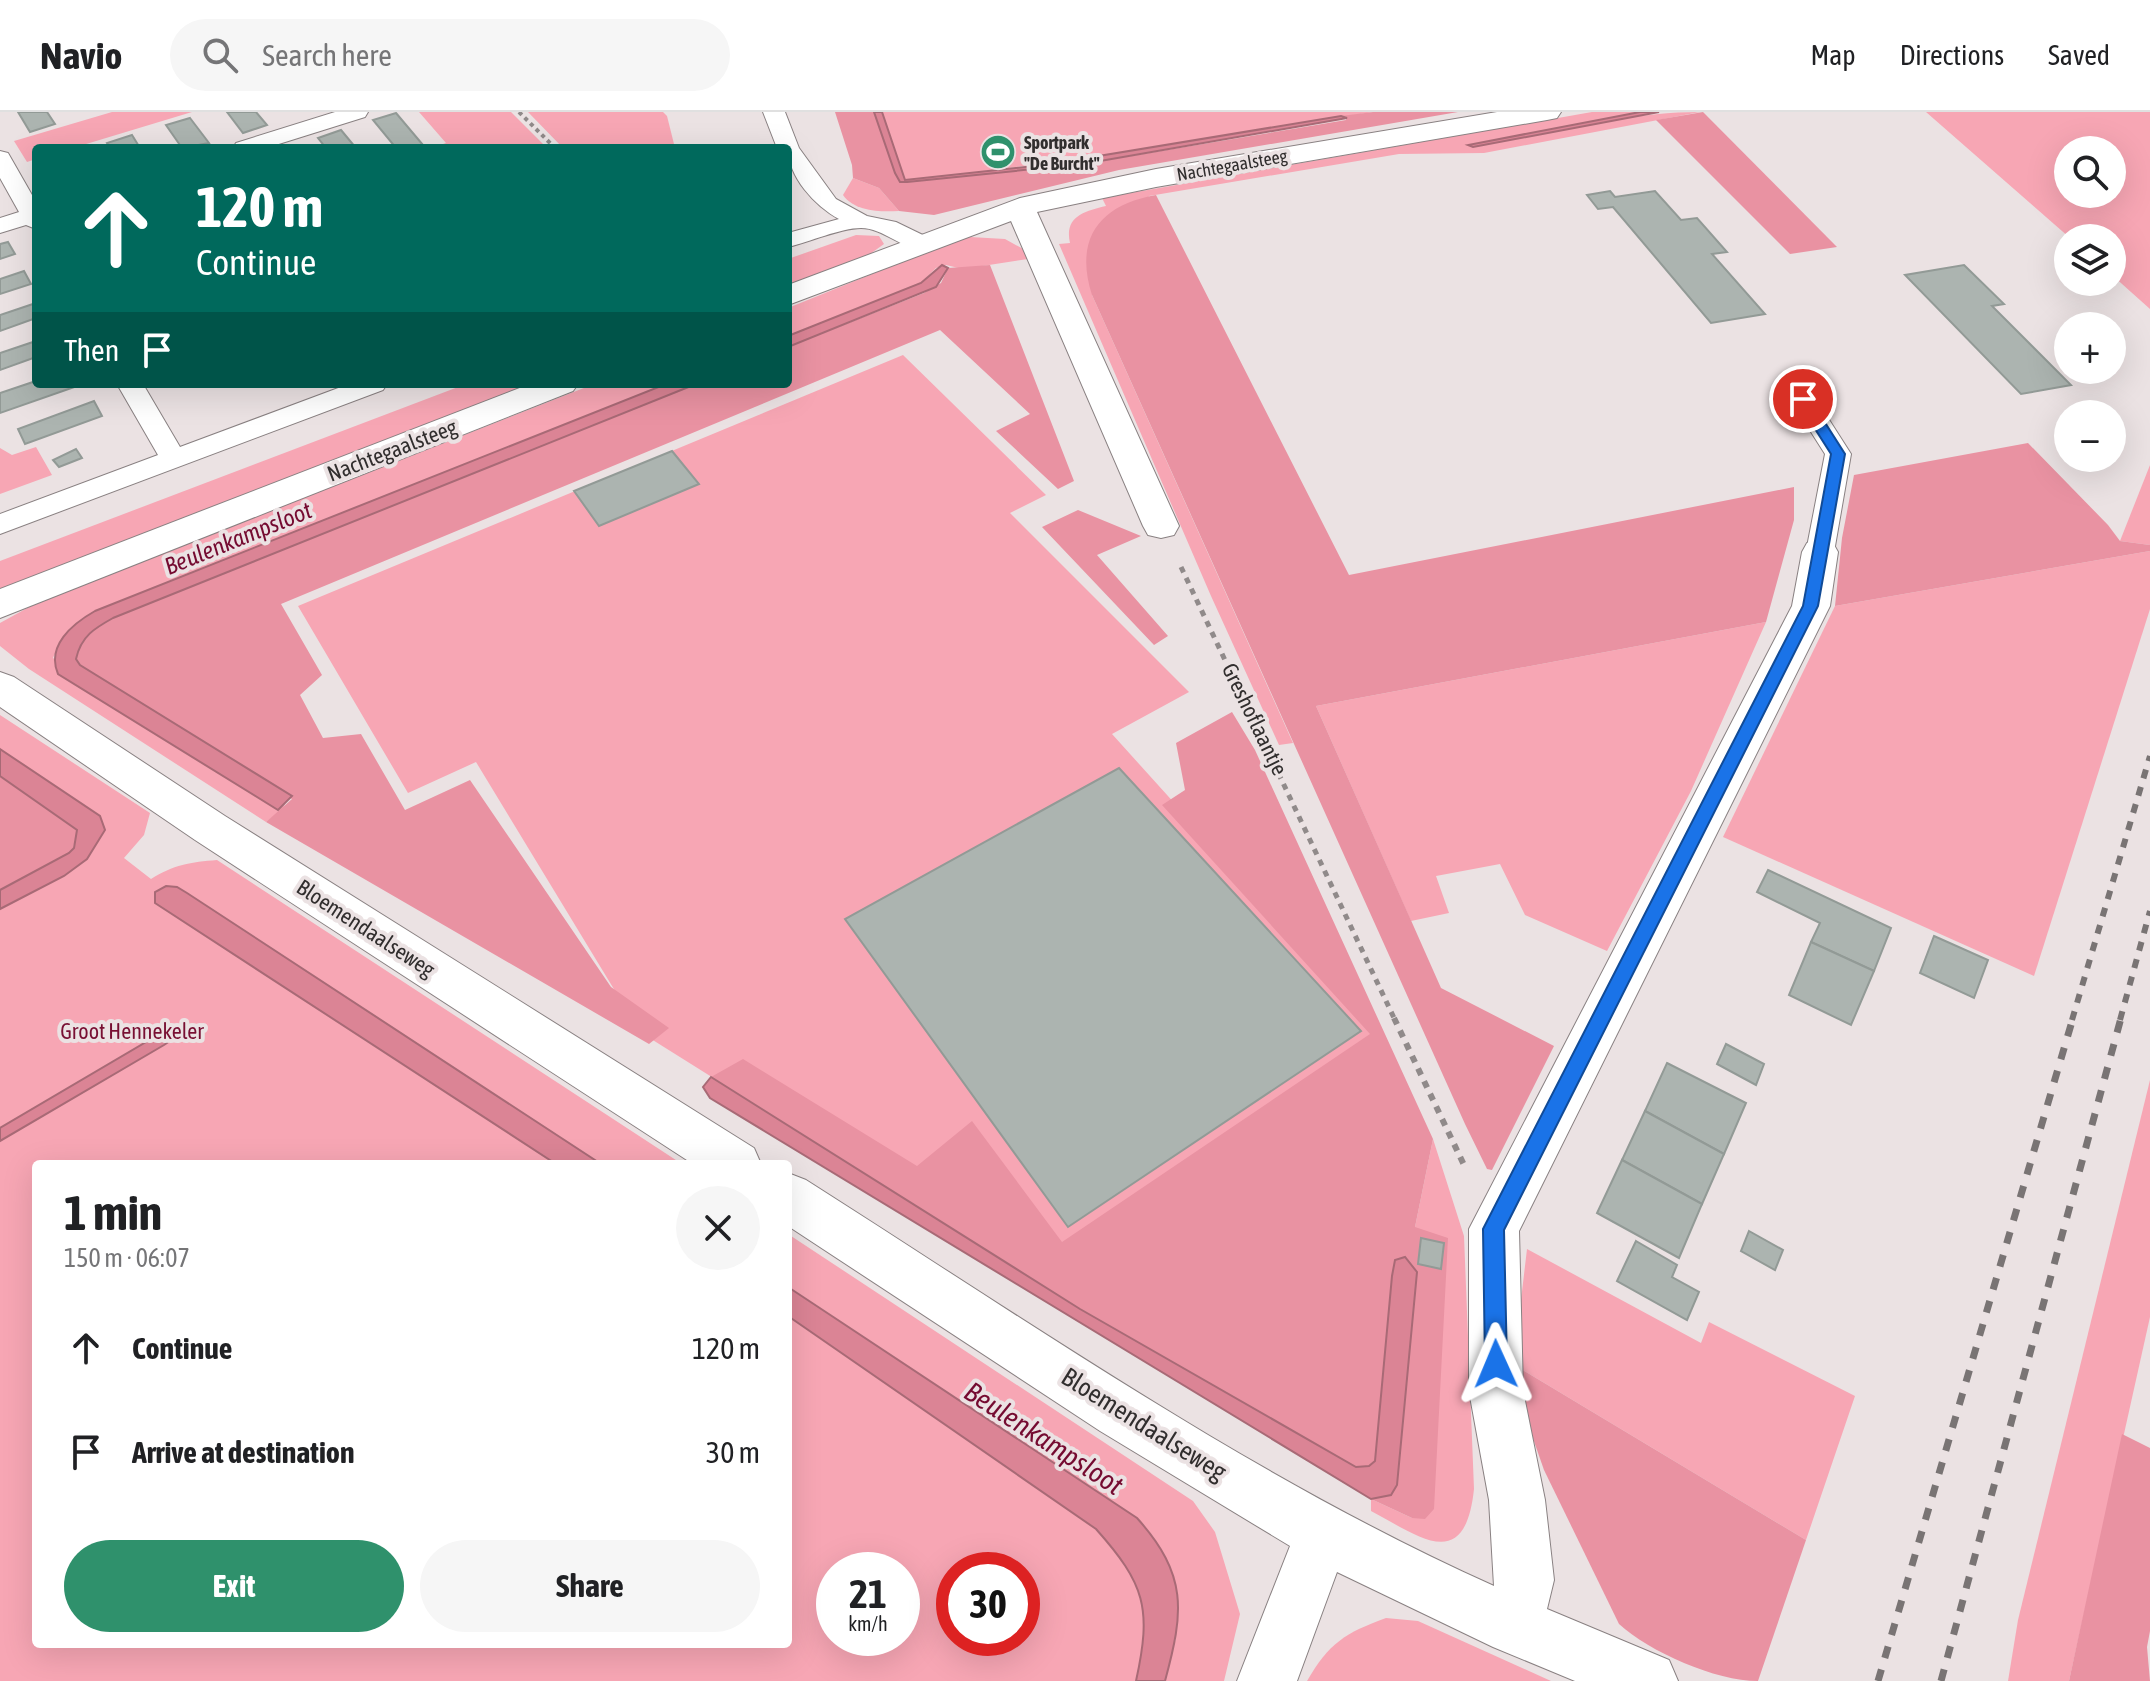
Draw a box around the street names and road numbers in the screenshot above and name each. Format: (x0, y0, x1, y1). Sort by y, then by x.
street label: Nachtegaalsteeg (1175, 145, 1289, 185)
street label: Nachtegaalsteeg (324, 413, 461, 487)
street label: Greshoflaantje (1217, 659, 1293, 779)
street label: Bloemendaalseweg (292, 874, 440, 983)
street label: Bloemendaalseweg (1056, 1361, 1233, 1487)

